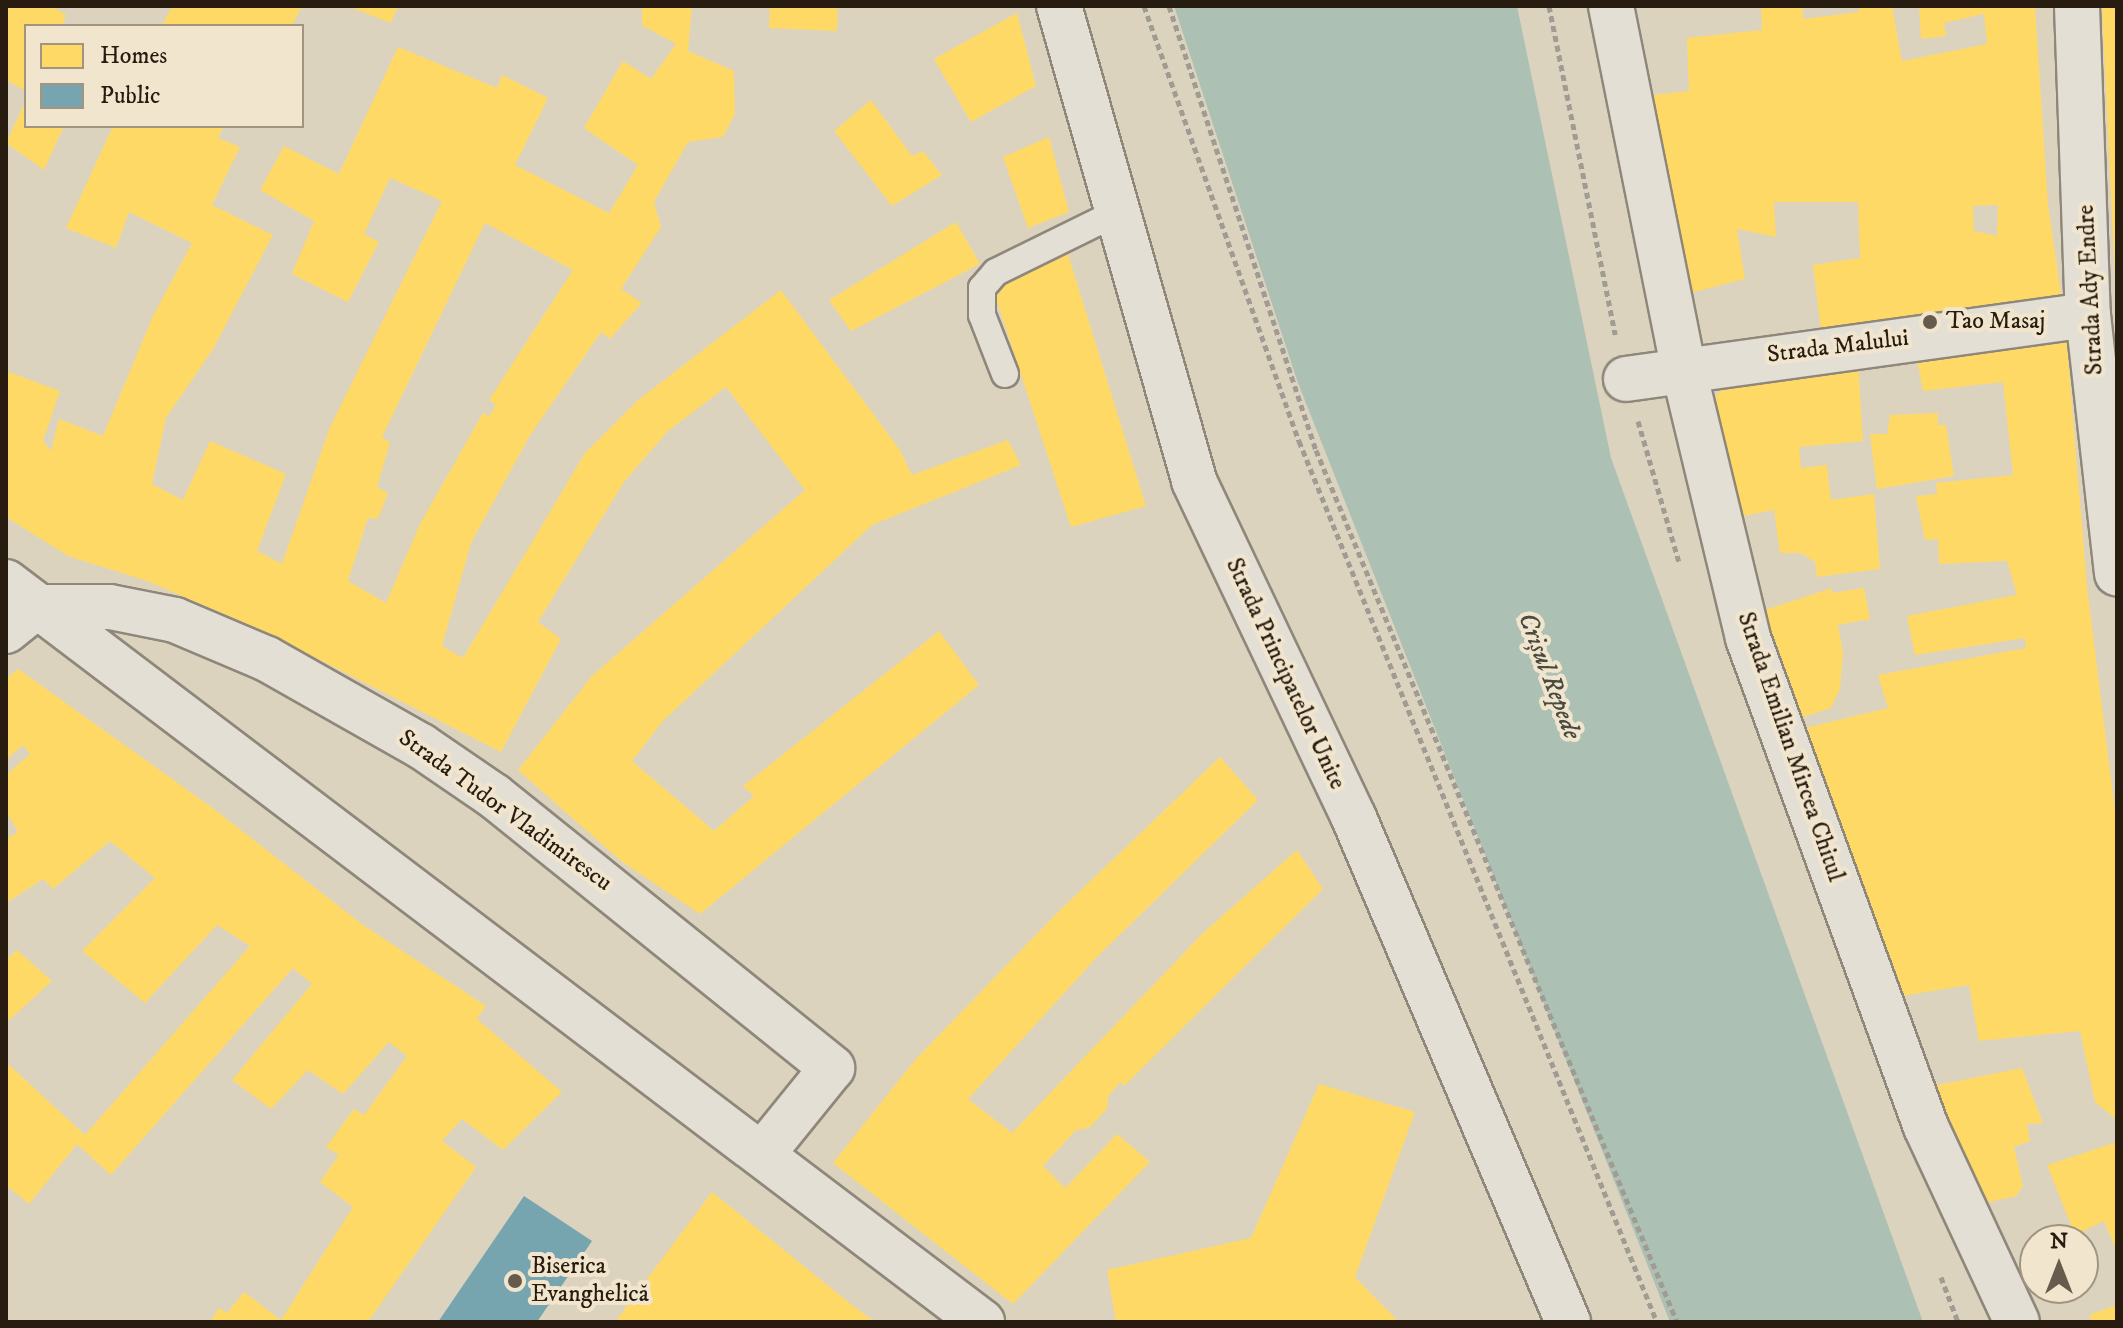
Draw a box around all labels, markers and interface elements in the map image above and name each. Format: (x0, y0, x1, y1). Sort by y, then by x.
legend (24, 24, 304, 128)
text: Homes (100, 41, 167, 71)
text: Public (100, 81, 160, 111)
street label: Strada Ady Endre (2072, 204, 2110, 376)
place label: Tao Masaj (1946, 308, 2045, 336)
marker: Tao Masaj (1921, 313, 1939, 331)
street label: Strada Malului (1766, 324, 1910, 370)
street label: Strada Principatelor Unite (1219, 554, 1351, 794)
water label: Crișul Repede (1511, 608, 1587, 744)
street label: Strada Emilian Mircea Chitul (1730, 609, 1850, 885)
street label: Strada Tudor Vladimirescu (393, 724, 617, 898)
north arrow (2019, 1224, 2099, 1304)
text: N (2050, 1228, 2068, 1255)
place label: Biserica Evanghelică (531, 1253, 649, 1309)
marker: Biserica Evanghelică (506, 1272, 524, 1290)

